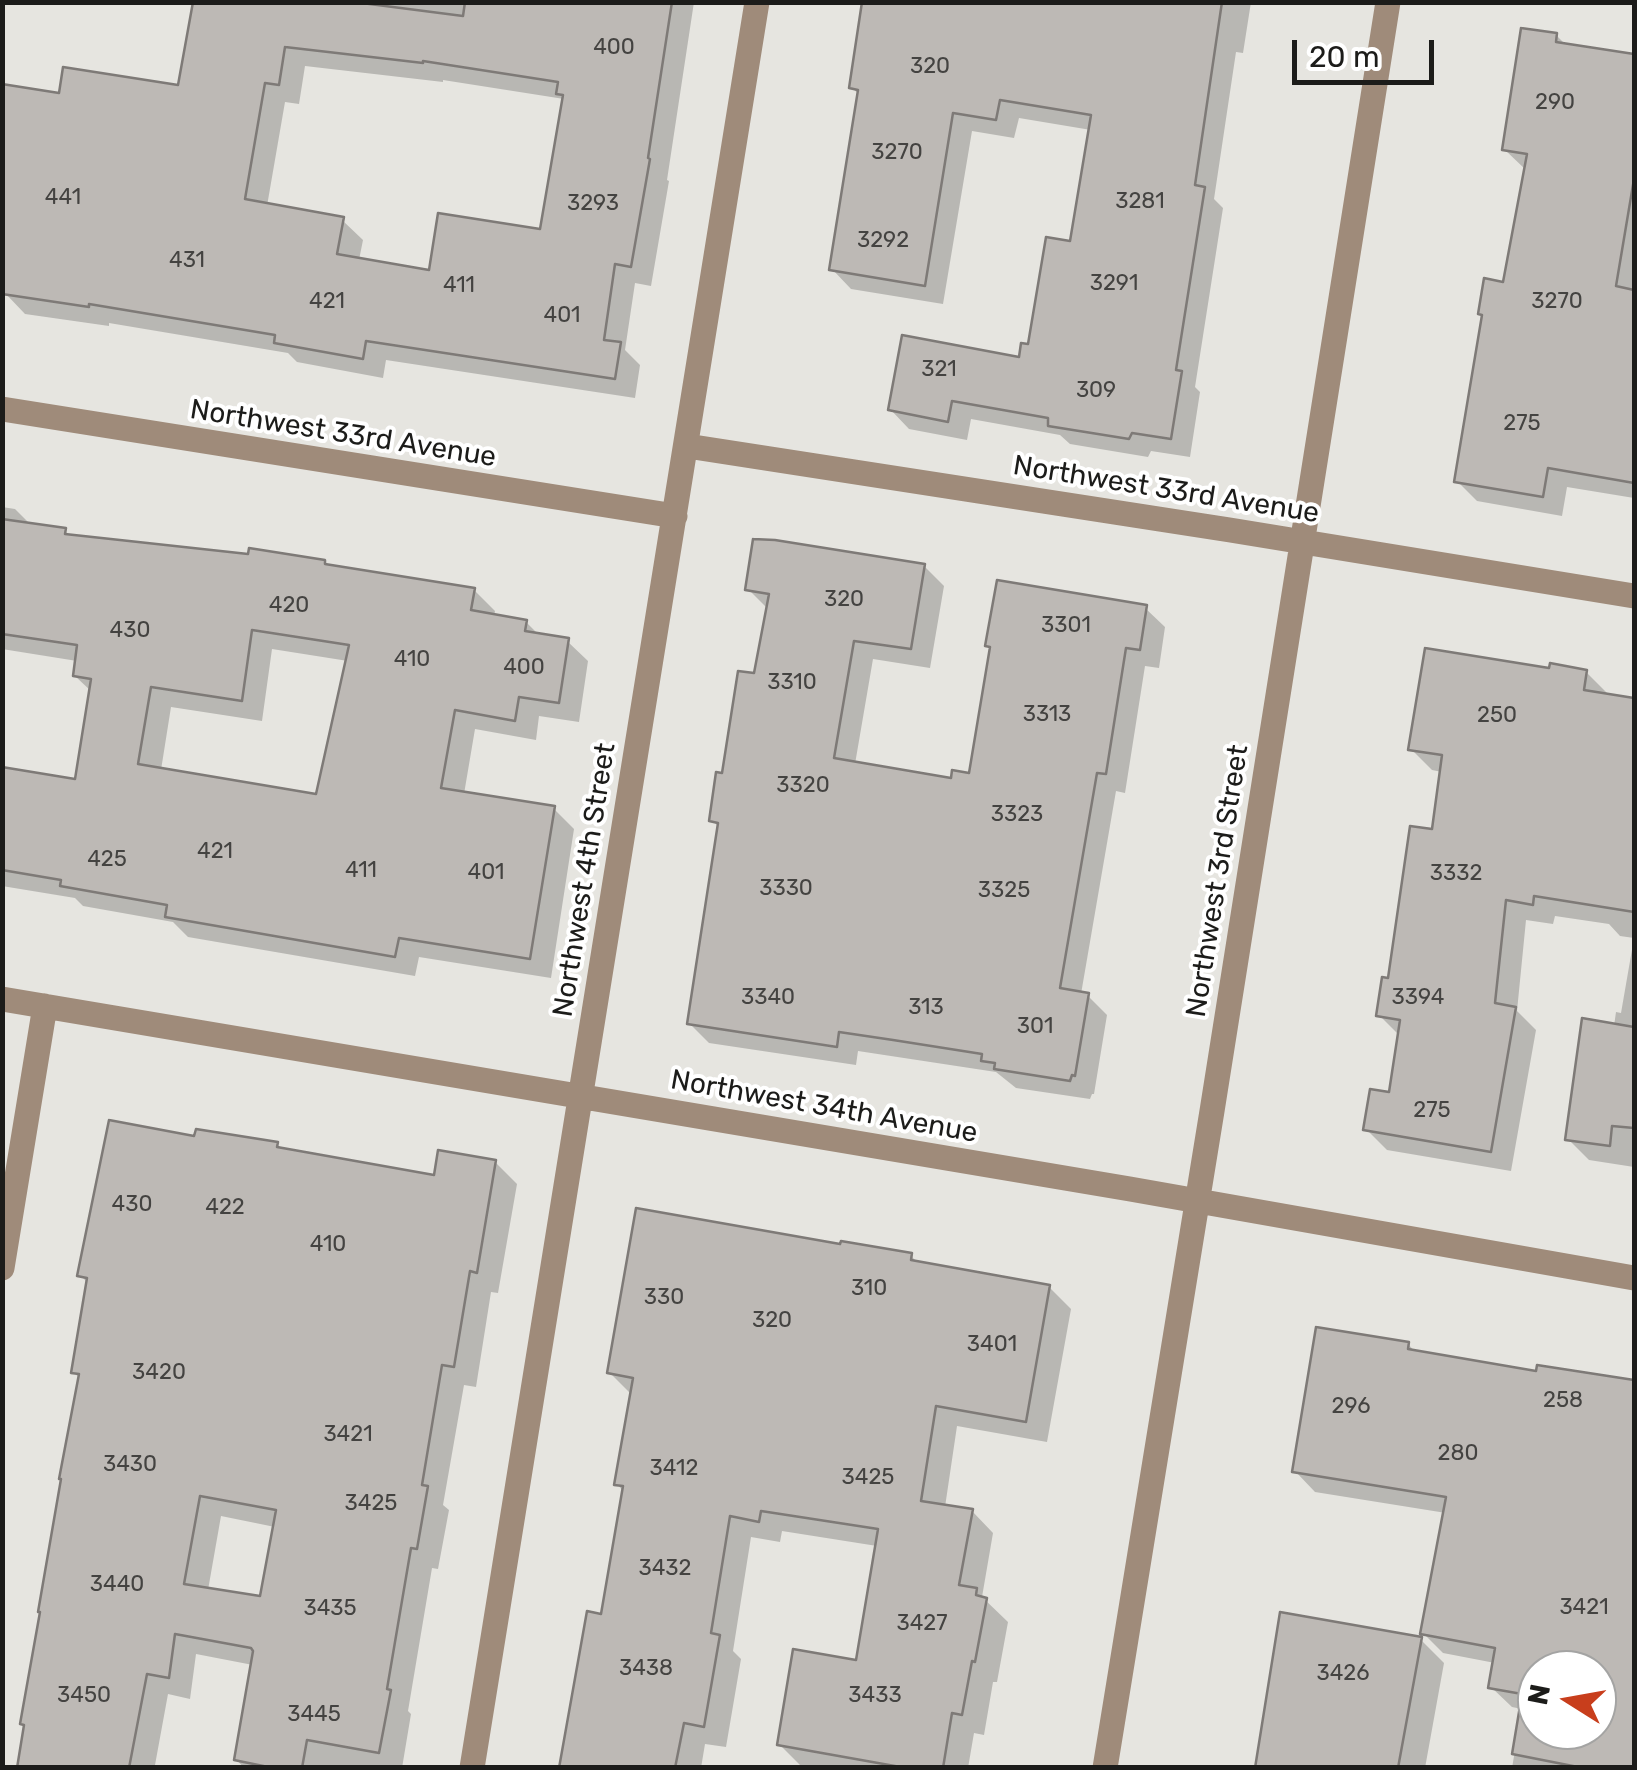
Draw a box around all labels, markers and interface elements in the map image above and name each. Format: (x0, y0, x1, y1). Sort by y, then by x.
scale bar (1297, 20, 1440, 82)
house number: 400 (593, 35, 635, 61)
text: 20 m (1309, 39, 1380, 75)
house number: 320 (910, 54, 950, 80)
house number: 290 (1535, 90, 1575, 116)
house number: 3270 (871, 140, 923, 166)
house number: 441 (45, 185, 81, 211)
house number: 3281 (1115, 189, 1165, 215)
house number: 3293 (567, 191, 619, 217)
house number: 3292 (857, 228, 909, 254)
house number: 431 (169, 248, 205, 274)
house number: 3291 (1090, 271, 1138, 297)
house number: 411 (443, 273, 475, 299)
house number: 421 (309, 289, 345, 315)
house number: 3270 (1531, 289, 1583, 315)
house number: 401 (543, 303, 581, 329)
house number: 321 (921, 357, 957, 383)
house number: 309 (1076, 378, 1116, 404)
street label: Northwest 33rd Avenue (188, 393, 498, 475)
house number: 275 (1503, 411, 1541, 437)
street label: Northwest 33rd Avenue (1011, 449, 1321, 531)
house number: 320 (824, 587, 864, 613)
house number: 420 (269, 593, 309, 619)
house number: 3301 (1041, 613, 1091, 639)
house number: 430 (110, 618, 150, 644)
house number: 410 (394, 647, 430, 673)
house number: 400 (503, 655, 545, 681)
house number: 3310 (767, 670, 817, 696)
house number: 3313 (1023, 702, 1071, 728)
house number: 250 (1477, 703, 1517, 729)
street label: Northwest 4th Street (547, 741, 623, 1019)
street label: Northwest 3rd Street (1180, 742, 1256, 1020)
house number: 3320 (776, 773, 830, 799)
house number: 3323 (991, 802, 1043, 828)
house number: 421 (197, 839, 233, 865)
house number: 425 (87, 847, 127, 873)
house number: 411 (345, 858, 377, 884)
house number: 401 (467, 860, 505, 886)
house number: 3332 (1430, 861, 1482, 887)
house number: 3330 (759, 876, 813, 902)
house number: 3325 (978, 878, 1030, 904)
house number: 3340 (741, 985, 795, 1011)
house number: 3394 (1392, 985, 1444, 1011)
house number: 313 (908, 995, 944, 1021)
house number: 301 (1017, 1014, 1053, 1040)
street label: Northwest 34th Avenue (668, 1063, 980, 1151)
house number: 275 (1413, 1098, 1451, 1124)
house number: 430 (112, 1192, 152, 1218)
house number: 422 (205, 1195, 245, 1221)
house number: 410 (310, 1232, 346, 1258)
house number: 310 (851, 1276, 887, 1302)
house number: 330 (644, 1285, 684, 1311)
house number: 320 (752, 1308, 792, 1334)
house number: 3401 (967, 1332, 1017, 1358)
house number: 3420 (132, 1360, 186, 1386)
house number: 258 (1543, 1388, 1583, 1414)
house number: 296 (1331, 1394, 1371, 1420)
house number: 3421 (323, 1422, 373, 1448)
house number: 280 (1438, 1441, 1478, 1467)
house number: 3430 (103, 1452, 157, 1478)
house number: 3412 (650, 1456, 698, 1482)
house number: 3425 (842, 1465, 894, 1491)
house number: 3425 (345, 1491, 397, 1517)
house number: 3432 (638, 1556, 692, 1582)
house number: 3440 (90, 1572, 144, 1598)
house number: 3421 (1559, 1595, 1609, 1621)
house number: 3435 (303, 1596, 357, 1622)
house number: 3427 (896, 1611, 948, 1637)
north arrow (1517, 1650, 1617, 1750)
house number: 3438 (619, 1656, 673, 1682)
house number: 3426 (1316, 1661, 1370, 1687)
text: N (1521, 1682, 1557, 1708)
house number: 3450 (57, 1683, 111, 1709)
house number: 3433 (848, 1683, 902, 1709)
house number: 3445 (287, 1702, 341, 1728)

